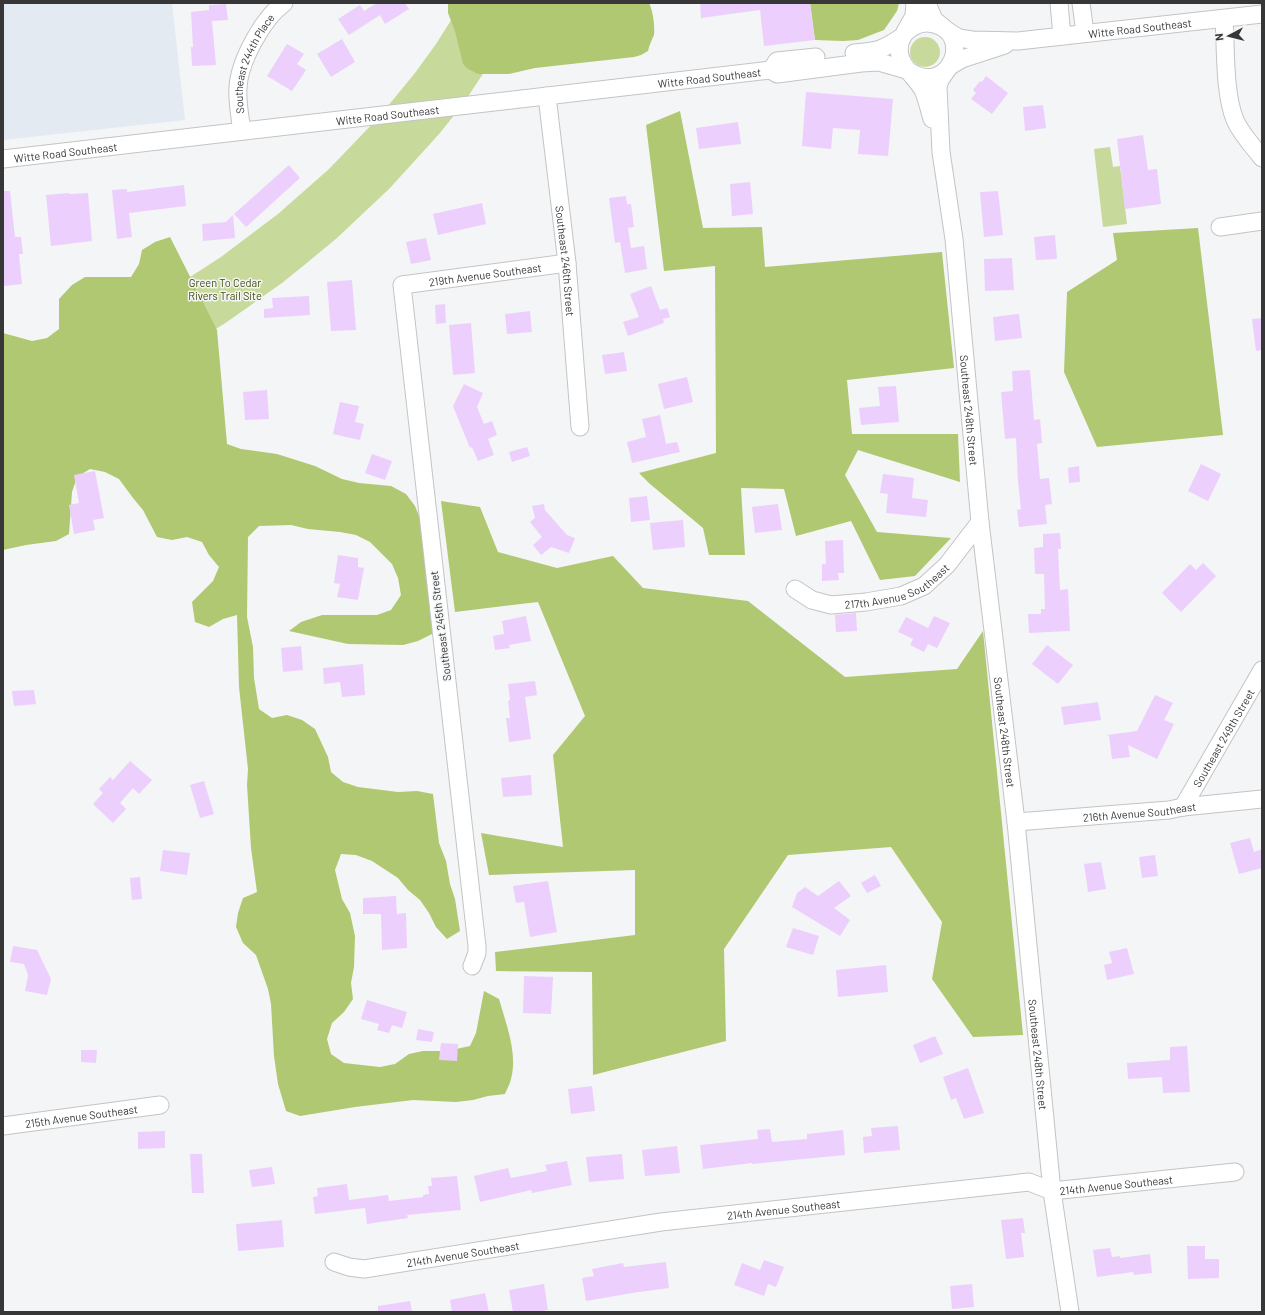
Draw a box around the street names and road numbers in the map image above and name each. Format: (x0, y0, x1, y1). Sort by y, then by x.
street label: Southeast 244th Place (231, 11, 277, 115)
street label: Witte Road Southeast (1087, 15, 1192, 40)
street label: Witte Road Southeast (657, 65, 762, 90)
street label: Witte Road Southeast (335, 102, 440, 127)
street label: Witte Road Southeast (13, 139, 118, 164)
street label: Southeast 246th Street (554, 205, 578, 317)
street label: 219th Avenue Southeast (428, 260, 542, 288)
street label: Southeast 248th Street (958, 354, 981, 466)
street label: 217th Avenue Southeast (844, 560, 951, 610)
street label: Southeast 245th Street (427, 570, 453, 682)
street label: Southeast 248th Street (992, 676, 1018, 788)
street label: Southeast 249th Street (1190, 686, 1256, 789)
street label: 216th Avenue Southeast (1082, 799, 1197, 823)
street label: Southeast 248th Street (1027, 999, 1051, 1110)
street label: 215th Avenue Southeast (24, 1102, 138, 1129)
street label: 214th Avenue Southeast (1059, 1172, 1174, 1197)
street label: 214th Avenue Southeast (726, 1196, 841, 1221)
street label: 214th Avenue Southeast (406, 1238, 520, 1269)

